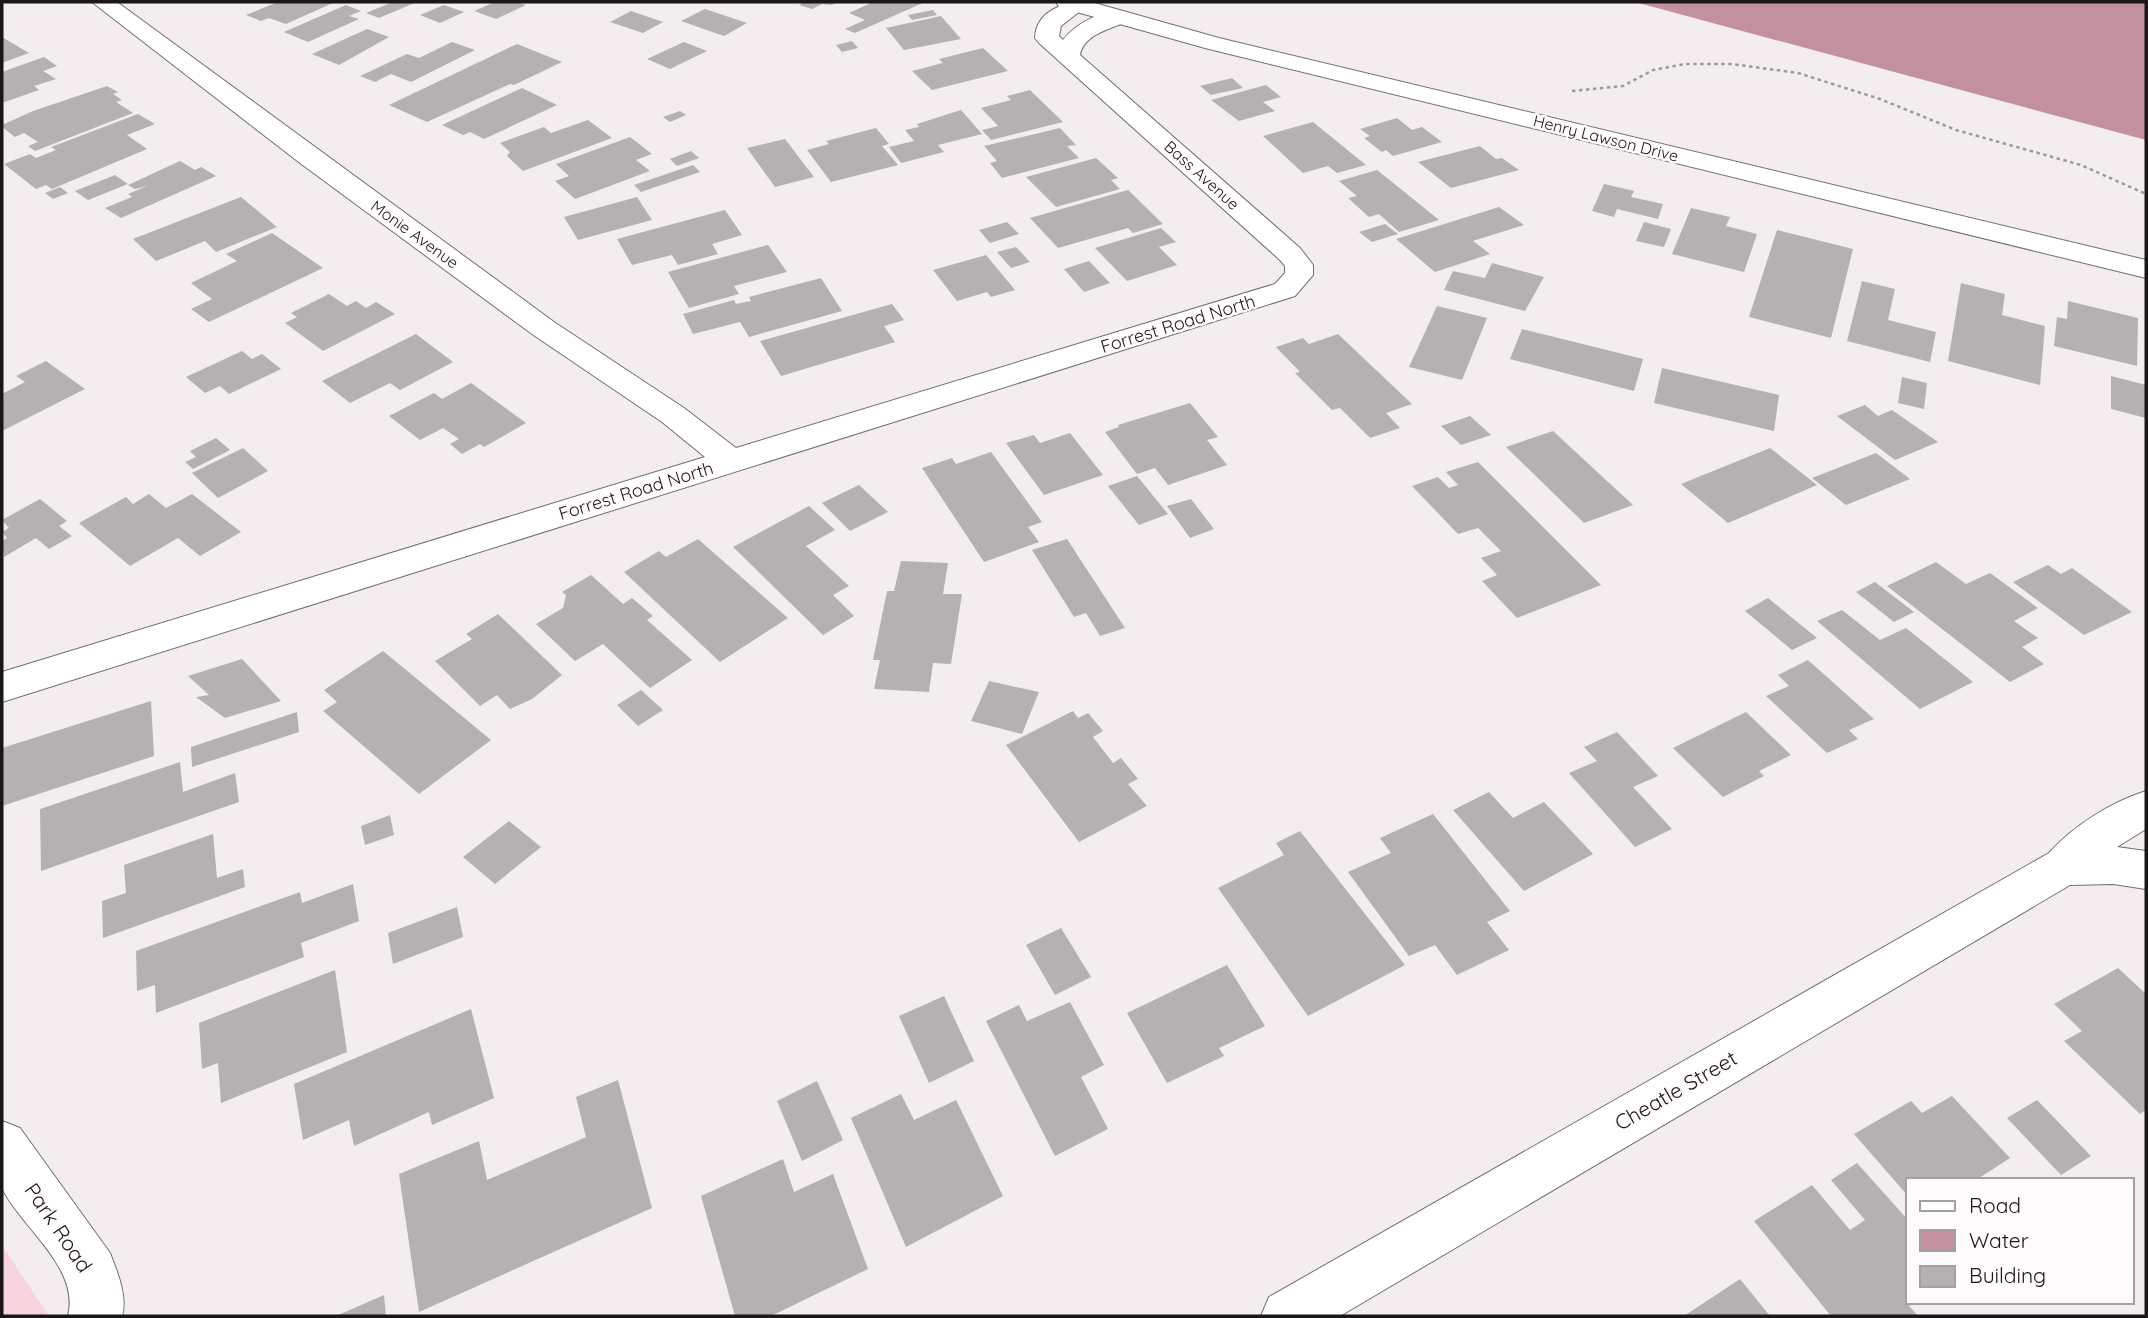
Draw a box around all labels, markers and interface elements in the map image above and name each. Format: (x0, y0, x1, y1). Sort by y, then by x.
street label: Henry Lawson Drive (1531, 110, 1681, 166)
street label: Bass Avenue (1160, 136, 1244, 214)
street label: Monie Avenue (367, 195, 463, 273)
street label: Forrest Road North (1098, 289, 1258, 358)
street label: Forrest Road North (556, 456, 716, 525)
street label: Cheatle Street (1610, 1045, 1741, 1136)
street label: Park Road (19, 1178, 98, 1277)
legend (1906, 1178, 2134, 1304)
text: Road (1969, 1192, 2021, 1218)
text: Water (1969, 1227, 2029, 1253)
text: Building (1969, 1262, 2046, 1288)

